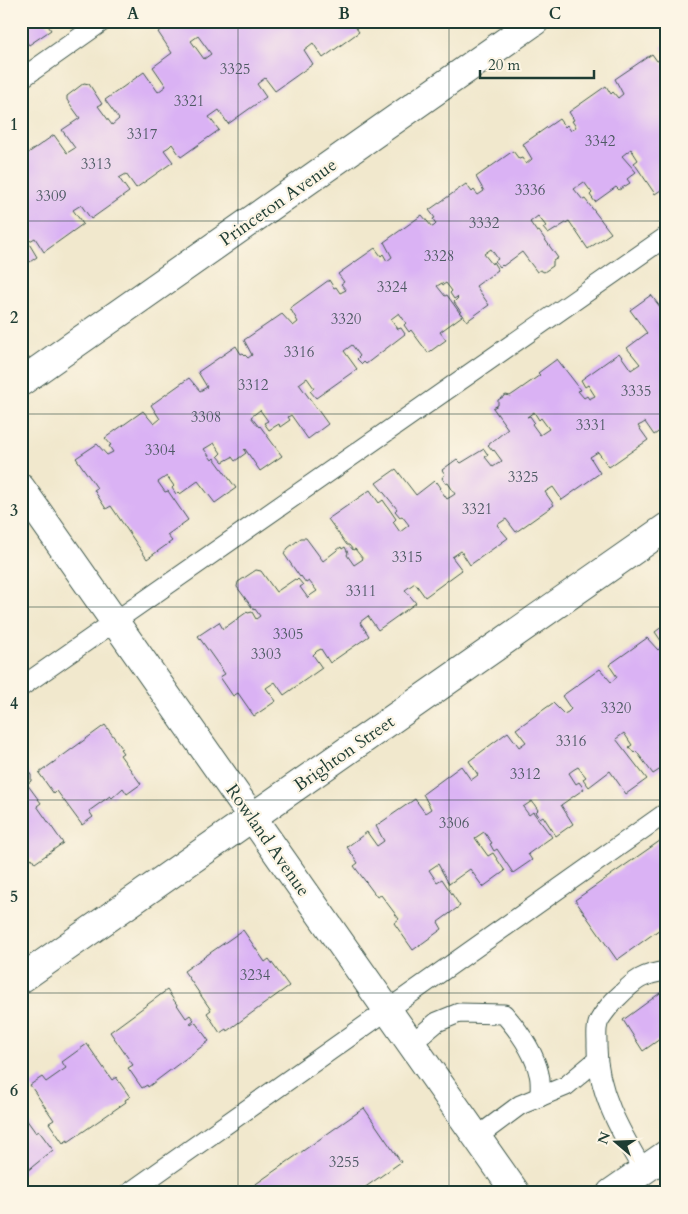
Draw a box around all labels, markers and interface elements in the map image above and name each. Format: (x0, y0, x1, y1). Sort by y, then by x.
text: A (127, 3, 139, 25)
text: B (338, 3, 350, 25)
text: C (549, 3, 561, 25)
scale bar (480, 48, 594, 80)
text: 20 m (488, 55, 520, 75)
house number: 3325 (220, 59, 250, 79)
house number: 3321 (174, 91, 204, 111)
text: 1 (10, 114, 18, 136)
house number: 3317 (127, 124, 158, 144)
house number: 3342 (585, 131, 616, 151)
street label: Princeton Avenue (215, 153, 342, 252)
house number: 3313 (81, 154, 111, 174)
house number: 3336 (515, 180, 546, 200)
house number: 3309 (36, 186, 67, 206)
house number: 3332 (469, 213, 500, 233)
house number: 3328 (424, 246, 454, 266)
house number: 3324 (377, 277, 408, 297)
text: 2 (10, 307, 18, 329)
house number: 3320 (331, 309, 362, 329)
house number: 3316 (284, 342, 315, 362)
house number: 3312 (238, 375, 269, 395)
house number: 3335 (621, 381, 651, 401)
house number: 3308 (191, 407, 221, 427)
house number: 3331 (576, 415, 606, 435)
house number: 3304 (145, 440, 176, 460)
house number: 3325 (508, 467, 538, 487)
house number: 3321 (462, 499, 492, 519)
text: 3 (10, 500, 18, 522)
house number: 3315 (392, 547, 422, 567)
house number: 3311 (346, 581, 376, 601)
house number: 3305 (273, 624, 303, 644)
house number: 3303 (251, 644, 281, 664)
text: 4 (10, 693, 18, 715)
house number: 3320 (601, 698, 632, 718)
street label: Brighton Street (289, 709, 400, 797)
house number: 3316 (556, 731, 587, 751)
house number: 3312 (510, 764, 541, 784)
street label: Rowland Avenue (219, 779, 316, 902)
house number: 3306 (439, 813, 470, 833)
text: 5 (10, 886, 18, 908)
house number: 3234 (240, 965, 271, 985)
text: 6 (10, 1080, 18, 1102)
north arrow (590, 1116, 640, 1166)
text: N (593, 1129, 615, 1147)
house number: 3255 (329, 1152, 359, 1172)

